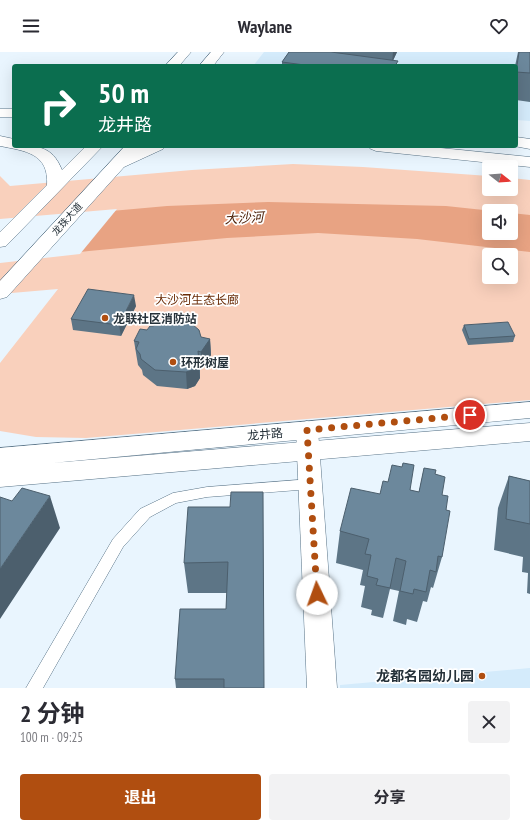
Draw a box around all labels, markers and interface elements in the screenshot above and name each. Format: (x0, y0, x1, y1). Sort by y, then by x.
icon: menu (20, 15, 42, 37)
text: Waylane (238, 15, 292, 38)
icon: heart (488, 15, 510, 37)
text: 50 m (98, 74, 149, 111)
icon: right (32, 80, 84, 132)
text: 龙井路 (98, 113, 152, 136)
north arrow (482, 160, 518, 196)
map controls (482, 160, 518, 284)
street label: 龙珠大道 (49, 200, 85, 238)
button: sound (482, 204, 518, 240)
water label: 大沙河 (224, 208, 267, 228)
button: search (482, 248, 518, 284)
park label: 大沙河生态长廊 (155, 292, 239, 307)
place label: 龙联社区消防站 (113, 311, 197, 326)
marker: 龙联社区消防站 (100, 313, 110, 323)
place label: 环形树屋 (181, 355, 229, 370)
marker: 环形树屋 (168, 357, 178, 367)
pin (453, 398, 487, 432)
icon: arrive (459, 404, 481, 426)
street label: 龙井路 (246, 425, 284, 443)
position arrow (296, 573, 338, 615)
place label: 龙都名园幼儿园 (376, 667, 474, 685)
marker: 龙都名园幼儿园 (477, 671, 487, 681)
text: 2 分钟 (20, 698, 84, 729)
button: close (468, 701, 510, 743)
text: 100 m · 09:25 (20, 729, 83, 746)
button: 退出 (20, 774, 261, 820)
button: 分享 (269, 774, 510, 820)

